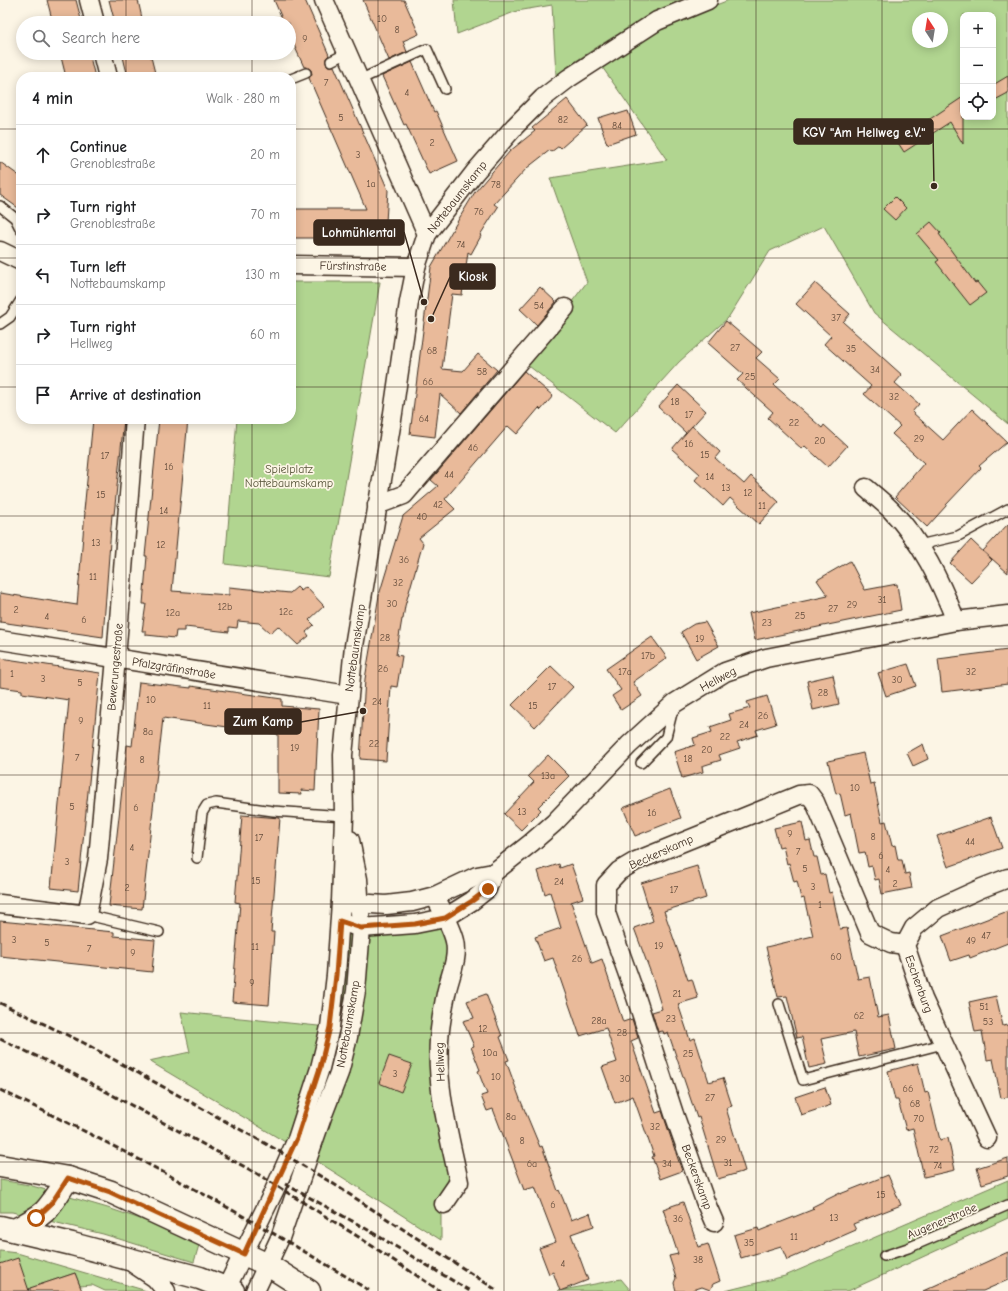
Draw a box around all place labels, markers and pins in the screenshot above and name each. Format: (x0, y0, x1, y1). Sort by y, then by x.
callout: KGV "Am Hellweg e.V." (794, 119, 933, 144)
callout: Lohmühlental (314, 220, 404, 245)
callout: Kiosk (450, 264, 495, 289)
callout: Zum Kamp (225, 709, 301, 734)

